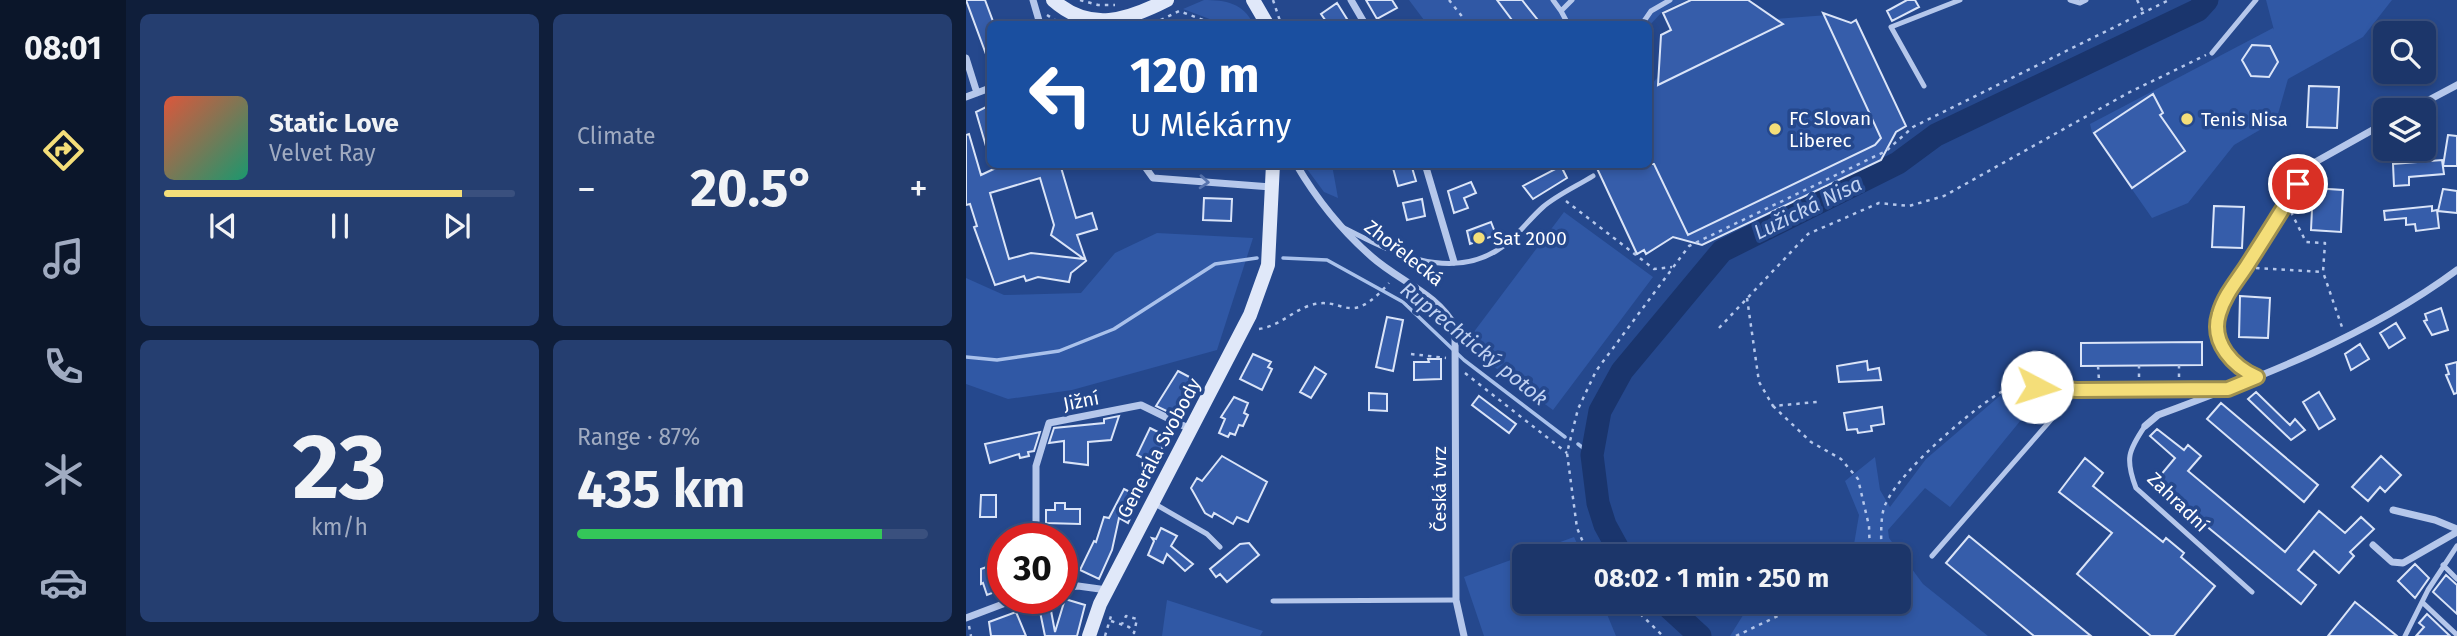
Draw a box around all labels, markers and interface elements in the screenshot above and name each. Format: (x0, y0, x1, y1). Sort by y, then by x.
map controls (2373, 21, 2436, 161)
button: search (2373, 21, 2436, 84)
text: 08:01 (24, 29, 102, 67)
text: 120 m (1130, 46, 1260, 105)
icon: left (1015, 49, 1106, 140)
button: layers (2373, 98, 2436, 161)
text: U Mlékárny (1130, 106, 1291, 144)
place label: FC Slovan Liberec (1789, 107, 1871, 152)
text: Static Love (269, 108, 399, 139)
place label: Tenis Nisa (2201, 108, 2288, 131)
marker: Tenis Nisa (2179, 111, 2195, 127)
marker: FC Slovan Liberec (1767, 121, 1783, 137)
text: Climate (577, 122, 656, 150)
icon: directions (39, 126, 88, 175)
text: Velvet Ray (269, 139, 376, 167)
pin (2268, 154, 2328, 214)
text: 20.5° (690, 157, 815, 220)
icon: arrive (2279, 165, 2317, 203)
text: − (577, 166, 596, 212)
text: + (909, 166, 928, 212)
water label: Lužická Nisa (1750, 171, 1866, 245)
one-way arrow (1198, 174, 1209, 189)
icon: previous (204, 207, 242, 245)
icon: pause (321, 207, 359, 245)
icon: next (438, 207, 476, 245)
street label: Zhořelecká (1360, 215, 1448, 291)
place label: Sat 2000 (1493, 227, 1567, 250)
marker: Sat 2000 (1471, 230, 1487, 246)
icon: music (39, 234, 88, 283)
water label: Ruprechtický potok (1395, 277, 1553, 411)
icon: phone (39, 342, 88, 391)
position arrow (2000, 350, 2074, 424)
street label: Generála Svobody (1112, 374, 1206, 522)
street label: Jižní (1061, 386, 1101, 416)
text: 23 (293, 413, 386, 522)
text: Range · 87% (577, 423, 700, 451)
street label: Česká tvrz (1428, 446, 1451, 532)
icon: climate (39, 450, 88, 499)
text: 435 km (577, 458, 745, 521)
street label: Zahradní (2143, 467, 2213, 537)
text: km/h (311, 513, 368, 541)
speed limit sign: 30 (987, 523, 1078, 614)
icon: car (39, 558, 88, 607)
text: 08:02 · 1 min · 250 m (1594, 563, 1829, 594)

